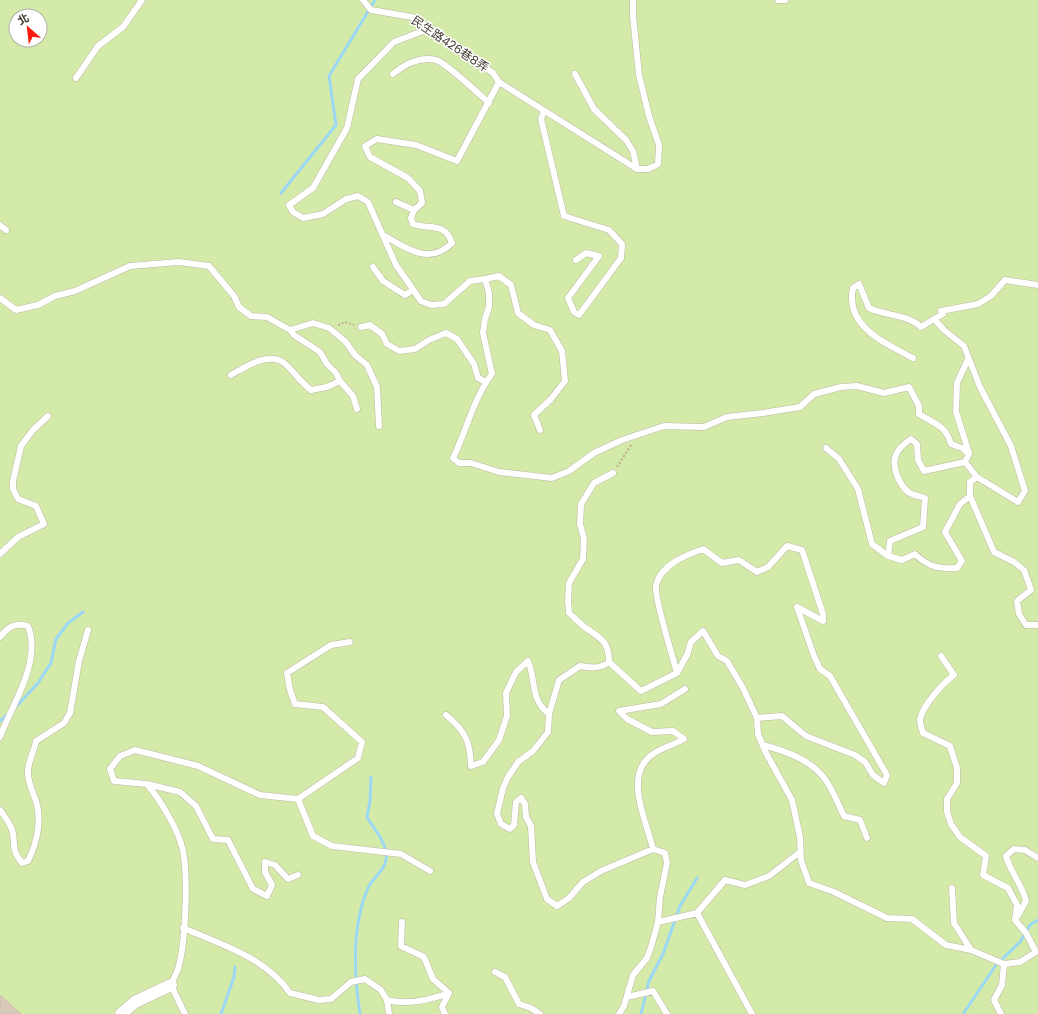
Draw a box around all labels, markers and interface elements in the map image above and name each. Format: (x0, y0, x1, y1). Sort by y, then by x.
north arrow (8, 8, 48, 48)
text: 北 (15, 10, 32, 29)
street label: 民生路426巷8弄 (408, 11, 492, 76)

